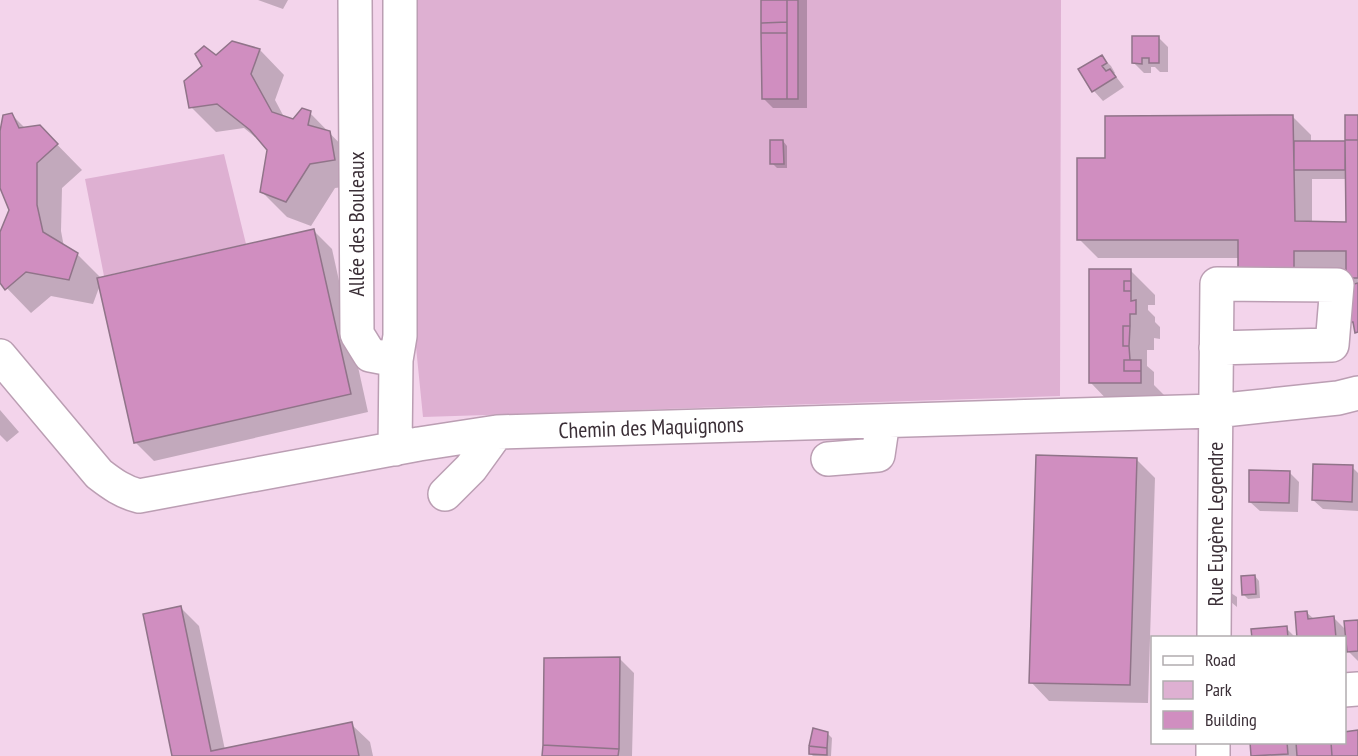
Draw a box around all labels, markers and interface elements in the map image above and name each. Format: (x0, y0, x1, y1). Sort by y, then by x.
street label: Allée des Bouleaux (342, 151, 370, 297)
street label: Chemin des Maquignons (558, 410, 744, 444)
street label: Rue Eugène Legendre (1201, 442, 1229, 606)
legend (1151, 636, 1346, 744)
text: Road (1205, 648, 1236, 671)
text: Park (1205, 678, 1232, 701)
text: Building (1205, 708, 1257, 731)

